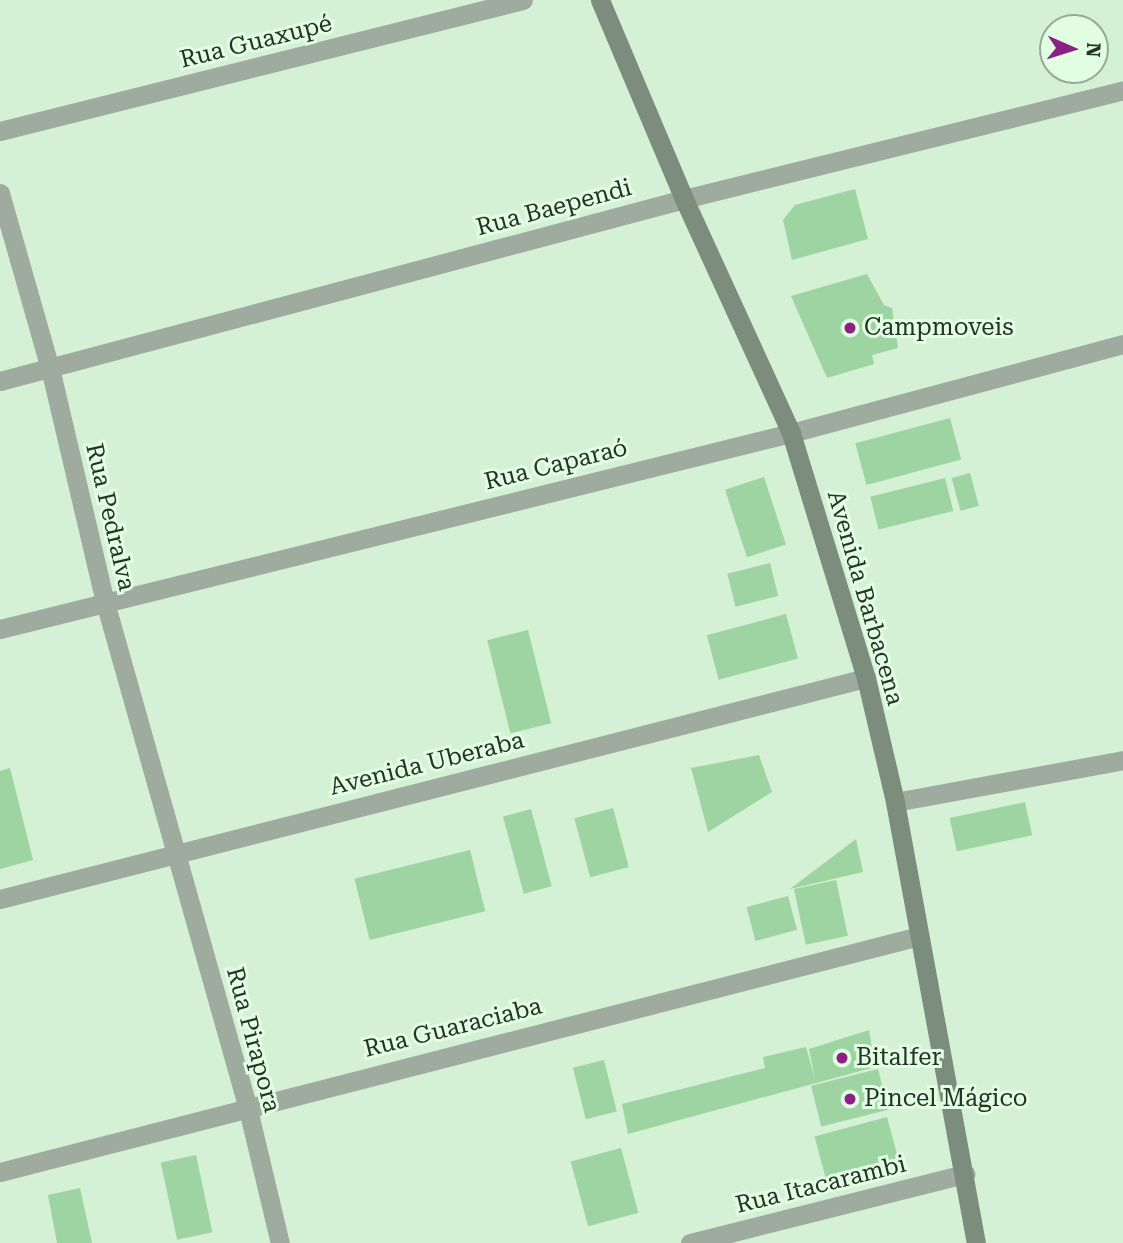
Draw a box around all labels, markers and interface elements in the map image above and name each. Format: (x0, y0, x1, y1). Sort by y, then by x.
street label: Rua Guaxupé (177, 9, 335, 75)
north arrow (1039, 14, 1109, 84)
text: N (1082, 42, 1105, 58)
street label: Rua Baependi (473, 173, 635, 243)
place label: Campmoveis (864, 314, 1014, 342)
marker: Campmoveis (842, 320, 858, 336)
street label: Rua Caparaó (482, 433, 630, 497)
street label: Rua Pedralva (79, 441, 141, 593)
street label: Avenida Barbacena (821, 487, 909, 709)
street label: Avenida Uberaba (327, 726, 527, 802)
street label: Rua Pirapora (220, 964, 286, 1116)
street label: Rua Guaraciaba (361, 992, 545, 1064)
place label: Bitalfer (856, 1044, 941, 1072)
marker: Bitalfer (834, 1050, 850, 1066)
place label: Pincel Mágico (864, 1085, 1028, 1113)
marker: Pincel Mágico (842, 1091, 858, 1107)
street label: Rua Itacarambi (733, 1150, 909, 1220)

